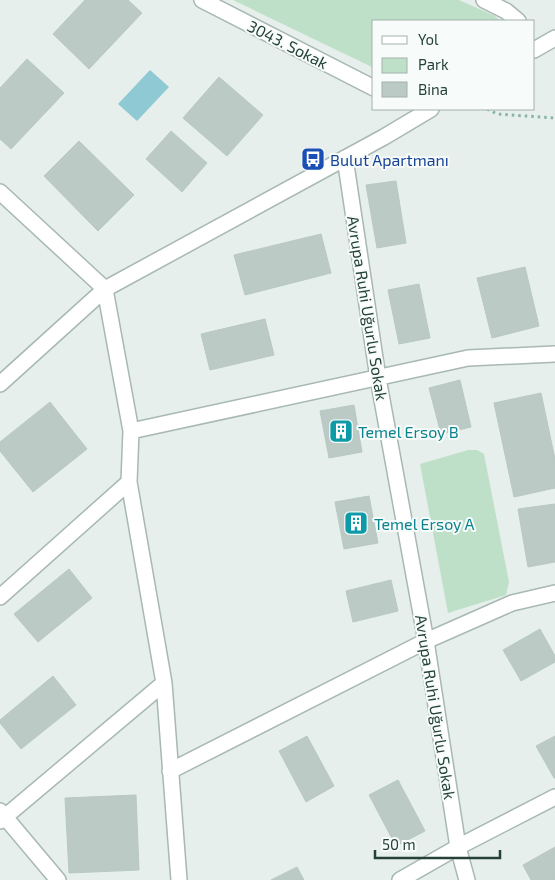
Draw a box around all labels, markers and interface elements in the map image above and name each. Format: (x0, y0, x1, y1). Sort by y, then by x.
street label: 3043. Sokak (245, 16, 331, 72)
legend (372, 20, 535, 110)
text: Yol (418, 30, 439, 48)
text: Park (418, 55, 449, 73)
text: Bina (418, 80, 448, 98)
bus stop icon: Bulut Apartmanı (300, 146, 326, 172)
place label: Bulut Apartmanı (330, 150, 449, 169)
street label: Avrupa Ruhi Uğurlu Sokak (344, 214, 392, 402)
building icon: Temel Ersoy B (328, 418, 354, 444)
place label: Temel Ersoy B (358, 422, 459, 441)
building icon: Temel Ersoy A (343, 510, 369, 536)
place label: Temel Ersoy A (374, 514, 474, 533)
street label: Avrupa Ruhi Uğurlu Sokak (412, 613, 460, 801)
scale bar (375, 828, 500, 860)
text: 50 m (382, 835, 416, 853)

